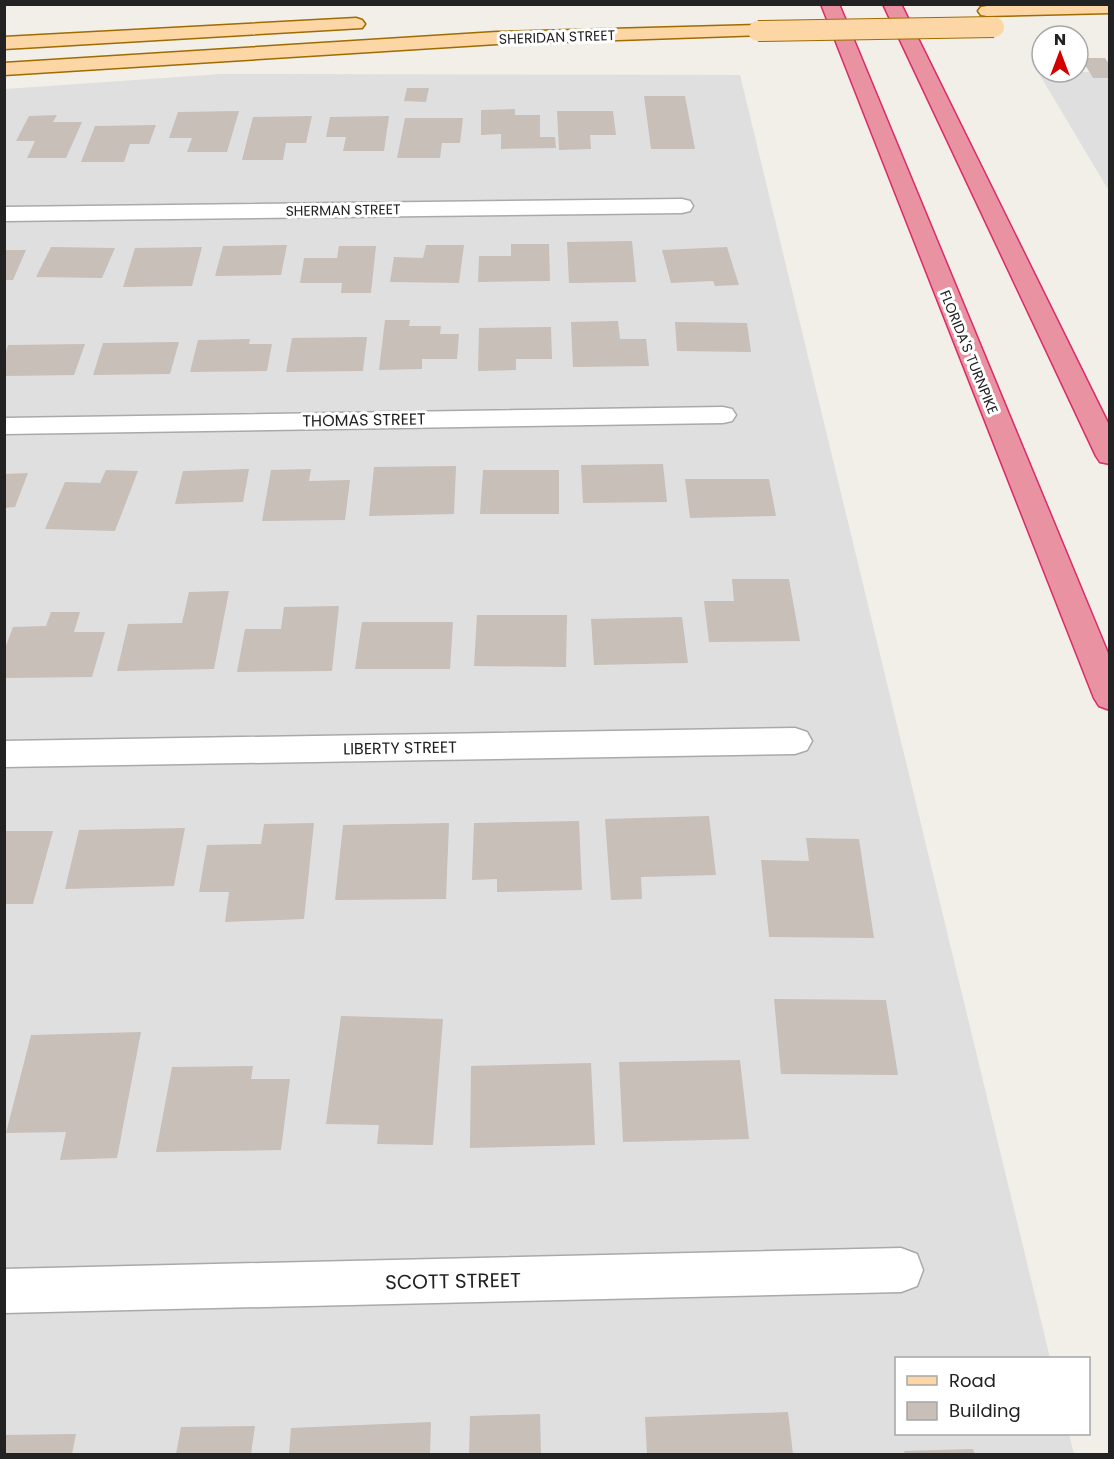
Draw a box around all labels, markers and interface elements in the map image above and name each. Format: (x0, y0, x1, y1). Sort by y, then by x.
north arrow (1030, 24, 1090, 84)
street label: SHERIDAN STREET (499, 25, 616, 49)
text: N (1054, 28, 1066, 51)
street label: SHERMAN STREET (285, 199, 401, 221)
street label: FLORIDA'S TURNPIKE (935, 287, 1003, 417)
street label: THOMAS STREET (302, 407, 426, 433)
street label: LIBERTY STREET (343, 736, 457, 760)
street label: SCOTT STREET (385, 1266, 521, 1296)
legend (895, 1357, 1090, 1435)
text: Road (949, 1368, 996, 1393)
text: Building (949, 1398, 1021, 1423)

